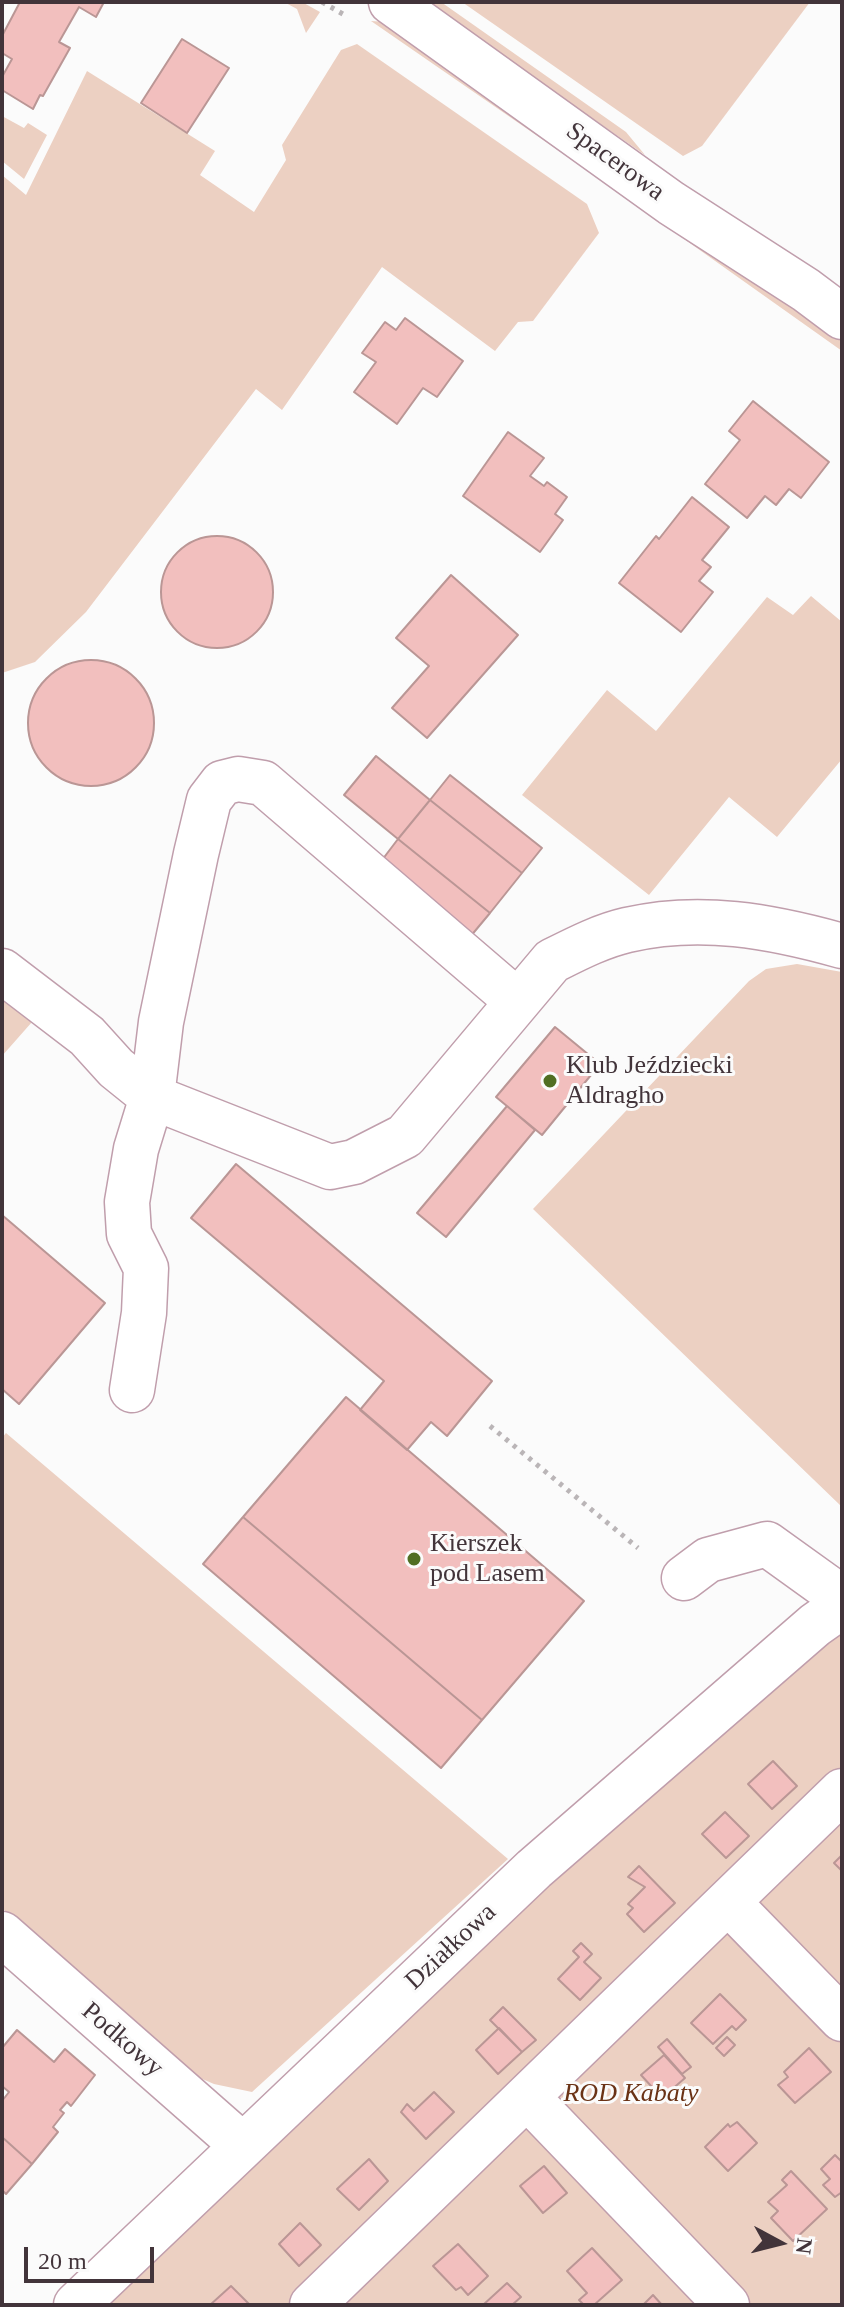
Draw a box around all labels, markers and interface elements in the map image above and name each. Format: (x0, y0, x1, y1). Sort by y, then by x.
street label: Spacerowa (560, 116, 670, 208)
place label: Klub Jeździecki Aldragho (566, 1050, 733, 1112)
marker: Klub Jeździecki Aldragho (541, 1072, 559, 1090)
place label: Kierszek pod Lasem (430, 1528, 545, 1590)
marker: Kierszek pod Lasem (405, 1550, 423, 1568)
street label: Działkowa (399, 1897, 503, 1997)
street label: Podkowy (75, 1996, 169, 2084)
park label: ROD Kabaty (563, 2078, 699, 2110)
north arrow (740, 2203, 820, 2283)
scale bar (28, 2231, 158, 2281)
text: N (791, 2237, 818, 2255)
text: 20 m (38, 2248, 87, 2274)

